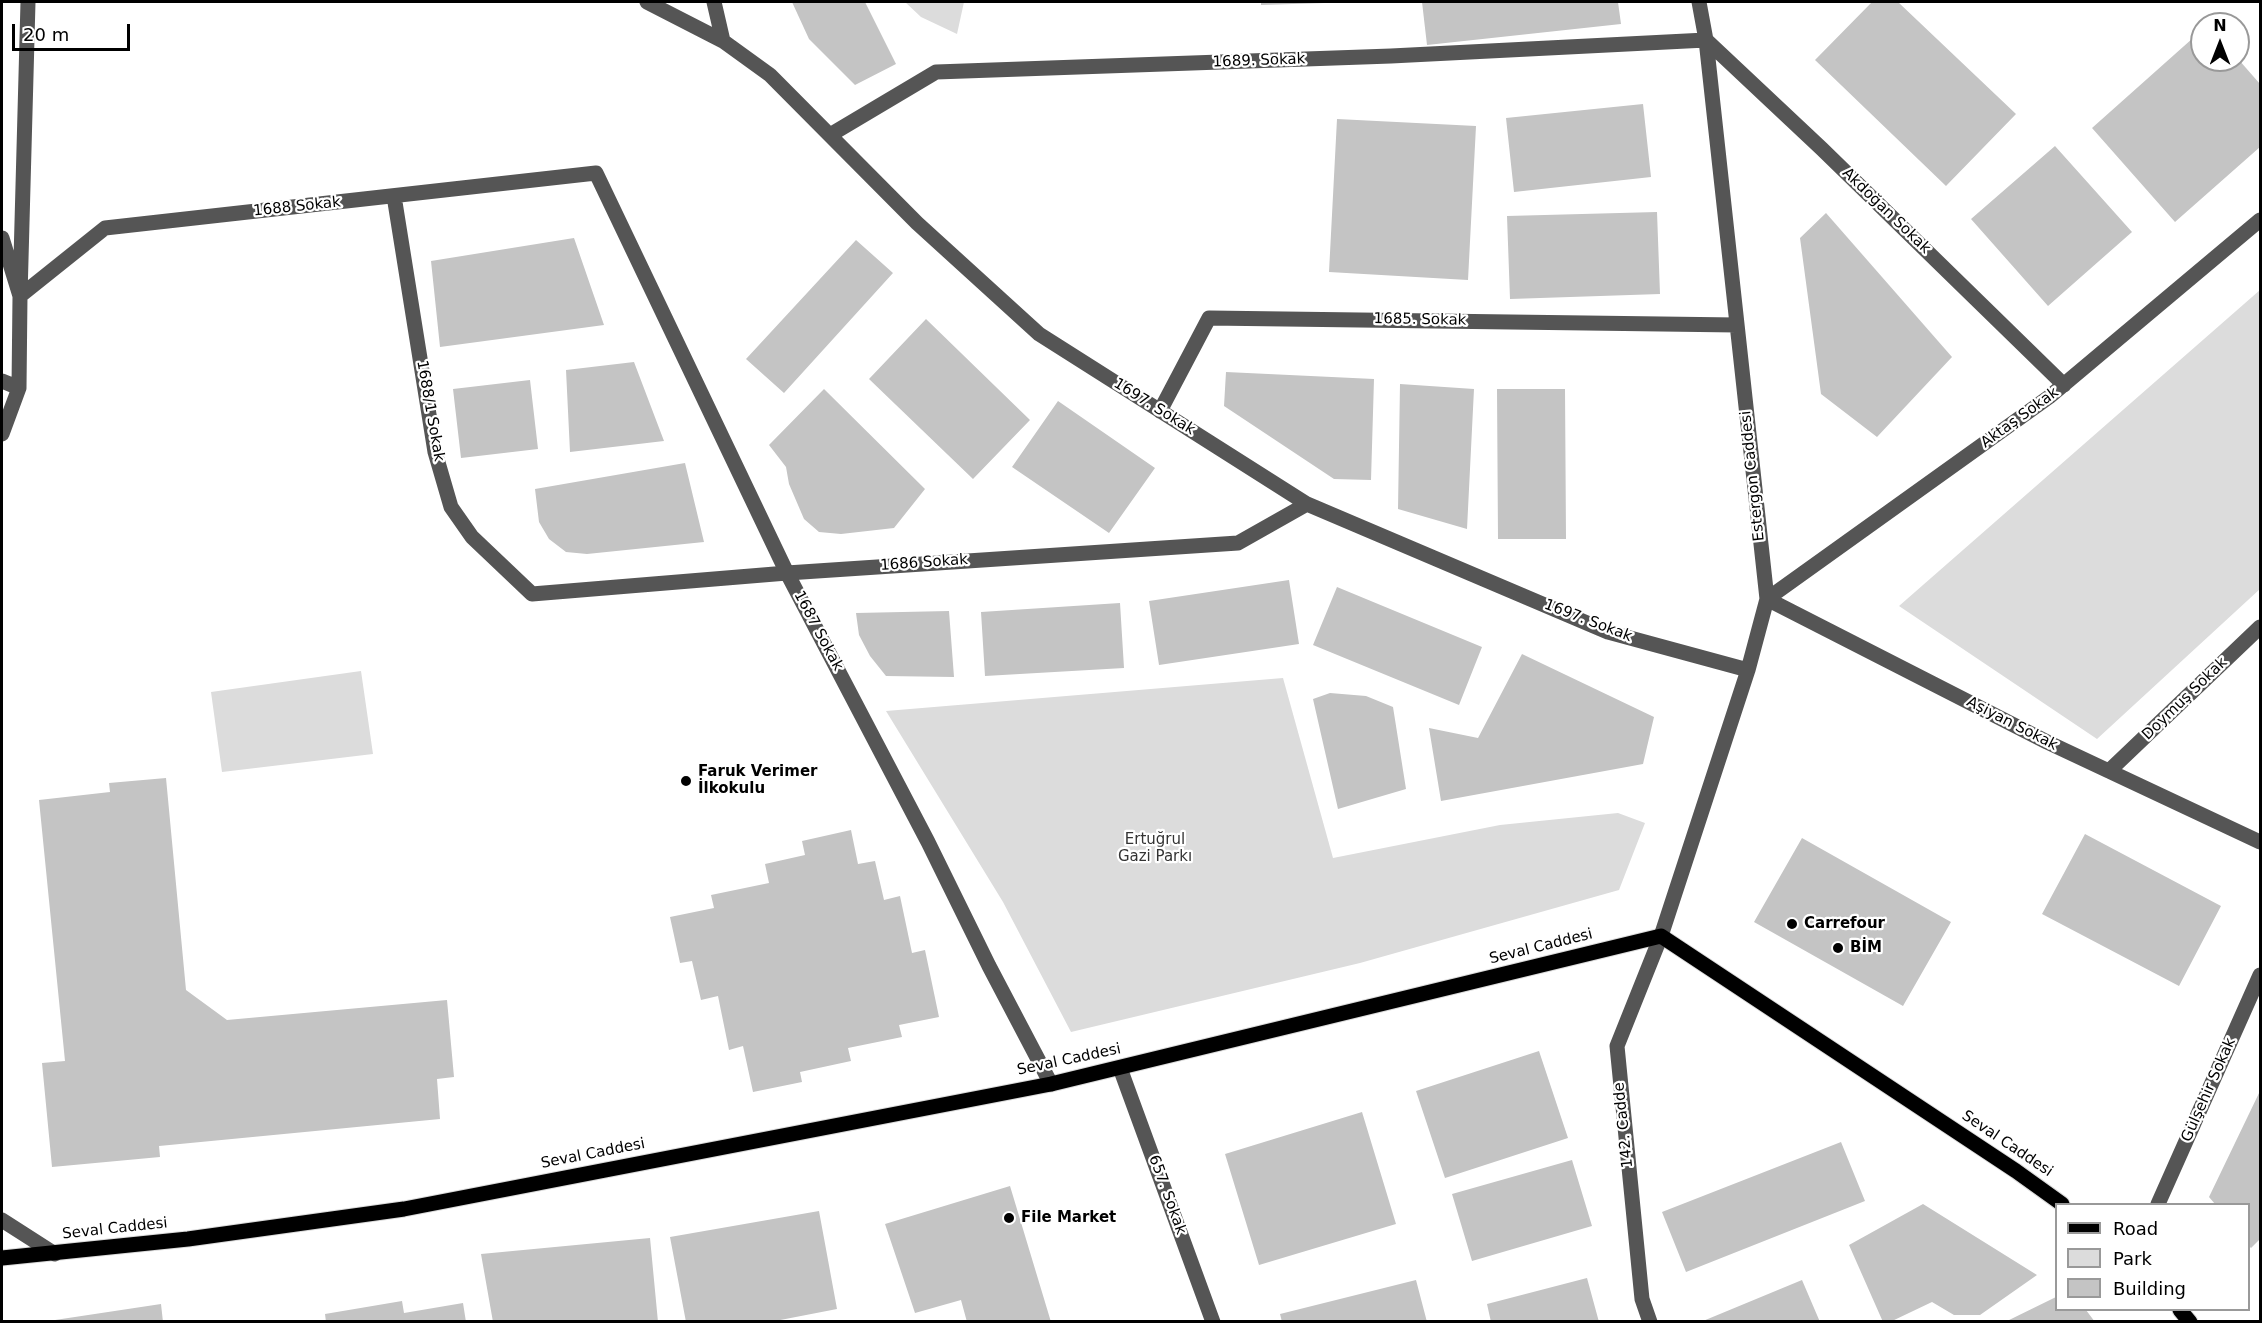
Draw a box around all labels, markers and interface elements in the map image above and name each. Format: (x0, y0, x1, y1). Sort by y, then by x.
scale bar (15, 12, 134, 50)
north arrow (2190, 12, 2250, 72)
text: N (2213, 16, 2227, 35)
text: 20 m (23, 24, 69, 45)
street label: 1689. Sokak (1212, 50, 1306, 72)
street label: Akdoğan Sokak (1838, 164, 1934, 258)
street label: 1688 Sokak (252, 193, 342, 221)
street label: 1685. Sokak (1373, 310, 1467, 330)
street label: 1688/1 Sokak (412, 359, 448, 463)
street label: 1697. Sokak (1110, 375, 1198, 439)
street label: Aktaş Sokak (1978, 384, 2062, 452)
street label: Estergon Caddesi (1737, 410, 1769, 542)
street label: 1686 Sokak (880, 551, 968, 575)
street label: 1687 Sokak (789, 588, 847, 674)
street label: 1697. Sokak (1541, 596, 1635, 646)
street label: Doymuş Sokak (2139, 654, 2231, 744)
street label: Aşiyan Sokak (1964, 693, 2060, 755)
place label: Faruk Verimer İlkokulu (698, 763, 817, 798)
marker: Faruk Verimer İlkokulu (679, 774, 693, 788)
park label: Ertuğrul Gazi Parkı (1118, 831, 1192, 866)
place label: Carrefour (1804, 915, 1885, 933)
marker: Carrefour (1785, 917, 1799, 931)
street label: Seval Caddesi (1488, 925, 1594, 969)
place label: BİM (1850, 939, 1882, 957)
marker: BİM (1831, 941, 1845, 955)
street label: Gülşehir Sokak (2178, 1035, 2240, 1145)
street label: Seval Caddesi (1015, 1040, 1123, 1080)
street label: 142. Cadde (1611, 1081, 1637, 1169)
street label: Seval Caddesi (1958, 1107, 2056, 1181)
street label: Seval Caddesi (539, 1135, 647, 1173)
street label: 657. Sokak (1144, 1153, 1190, 1237)
legend (2055, 1203, 2250, 1311)
place label: File Market (1021, 1209, 1116, 1227)
marker: File Market (1002, 1211, 1016, 1225)
street label: Seval Caddesi (62, 1215, 168, 1243)
text: Road (2113, 1218, 2158, 1239)
text: Park (2113, 1248, 2152, 1269)
text: Building (2113, 1278, 2186, 1299)

